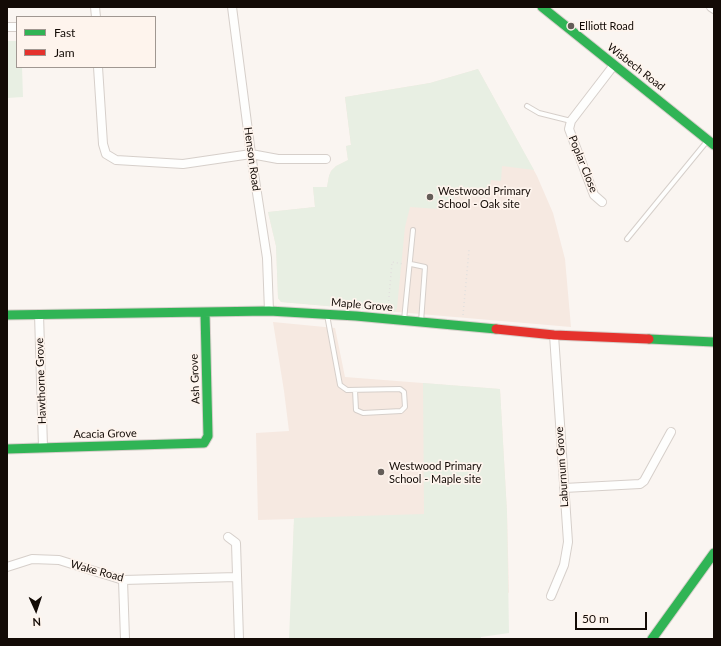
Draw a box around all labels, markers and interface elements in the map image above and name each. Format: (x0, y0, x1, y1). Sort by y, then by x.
legend (16, 16, 156, 68)
place label: Elliott Road (579, 19, 634, 33)
marker: Elliott Road (566, 21, 576, 31)
text: Fast (54, 25, 75, 40)
street label: Wisbech Road (605, 40, 667, 94)
text: Jam (54, 45, 75, 60)
street label: Henson Road (241, 126, 263, 192)
street label: Poplar Close (566, 134, 600, 194)
place label: Westwood Primary School - Oak site (438, 184, 531, 210)
marker: Westwood Primary School - Oak site (425, 192, 435, 202)
street label: Maple Grove (331, 296, 393, 314)
street label: Hawthorne Grove (33, 338, 49, 424)
street label: Ash Grove (188, 354, 202, 404)
street label: Laburnum Grove (553, 426, 571, 508)
street label: Acacia Grove (73, 427, 137, 441)
place label: Westwood Primary School - Maple site (389, 459, 482, 485)
marker: Westwood Primary School - Maple site (376, 467, 386, 477)
street label: Wake Road (69, 558, 125, 584)
north arrow (16, 590, 56, 630)
scale bar (577, 604, 649, 630)
text: 50 m (582, 611, 609, 626)
text: N (32, 616, 41, 629)

